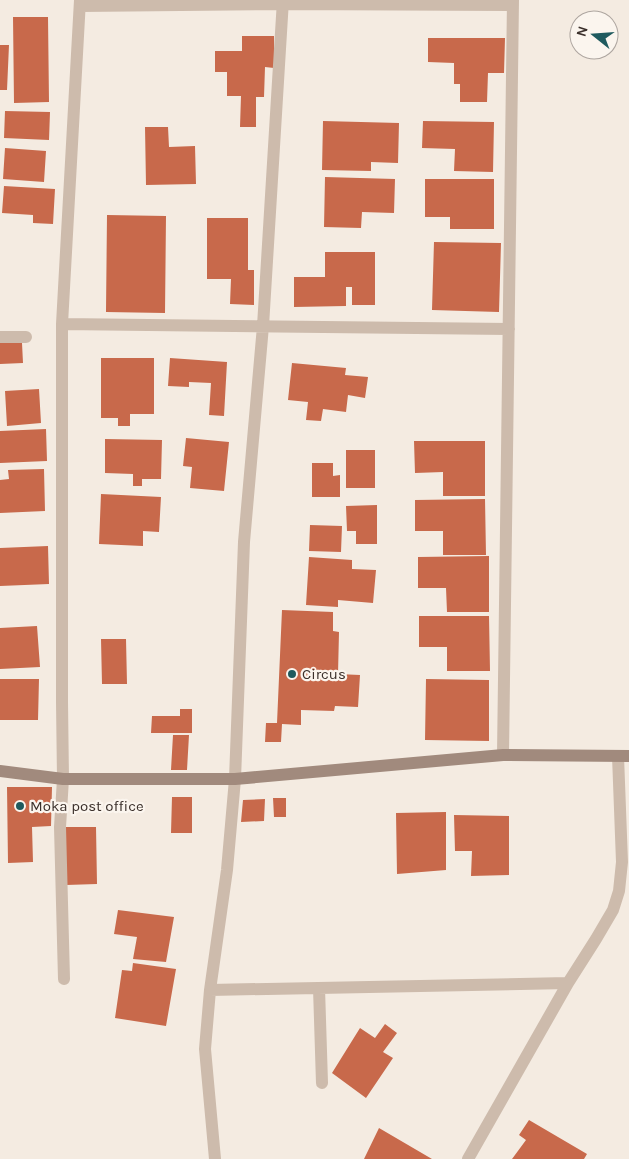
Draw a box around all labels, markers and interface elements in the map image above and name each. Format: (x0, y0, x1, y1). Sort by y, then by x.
north arrow (569, 10, 619, 60)
text: N (572, 24, 592, 39)
place label: Circus (302, 665, 346, 683)
marker: Circus (286, 668, 298, 680)
place label: Moka post office (30, 797, 144, 815)
marker: Moka post office (14, 800, 26, 812)

